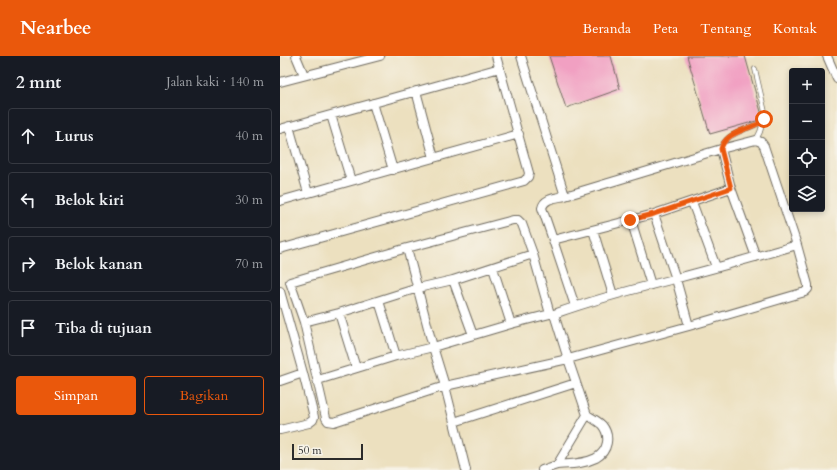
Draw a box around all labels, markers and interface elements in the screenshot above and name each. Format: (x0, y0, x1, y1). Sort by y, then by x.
text: Nearbee (20, 15, 91, 41)
text: Beranda (583, 19, 631, 38)
text: Peta (653, 19, 678, 38)
text: Tentang (700, 19, 751, 38)
text: Kontak (773, 19, 817, 38)
map controls (789, 68, 825, 212)
button: + (789, 68, 825, 104)
text: 2 mnt (16, 71, 61, 94)
text: Jalan kaki · 140 m (166, 73, 264, 91)
button: − (789, 104, 825, 140)
route start (755, 110, 773, 128)
icon: ahead (17, 125, 39, 147)
text: Lurus (55, 126, 94, 146)
text: 40 m (235, 127, 263, 145)
button: locate (789, 140, 825, 176)
button: layers (789, 176, 825, 212)
icon: left (17, 189, 39, 211)
text: Belok kiri (55, 190, 124, 210)
text: 30 m (235, 191, 263, 209)
route end (621, 211, 639, 229)
icon: right (17, 253, 39, 275)
text: Belok kanan (55, 254, 143, 274)
text: 70 m (235, 255, 263, 273)
icon: arrive (17, 317, 39, 339)
text: Tiba di tujuan (55, 318, 152, 338)
button: Simpan (16, 376, 136, 415)
button: Bagikan (144, 376, 264, 415)
scale bar (292, 442, 363, 461)
text: 50 m (298, 443, 322, 458)

